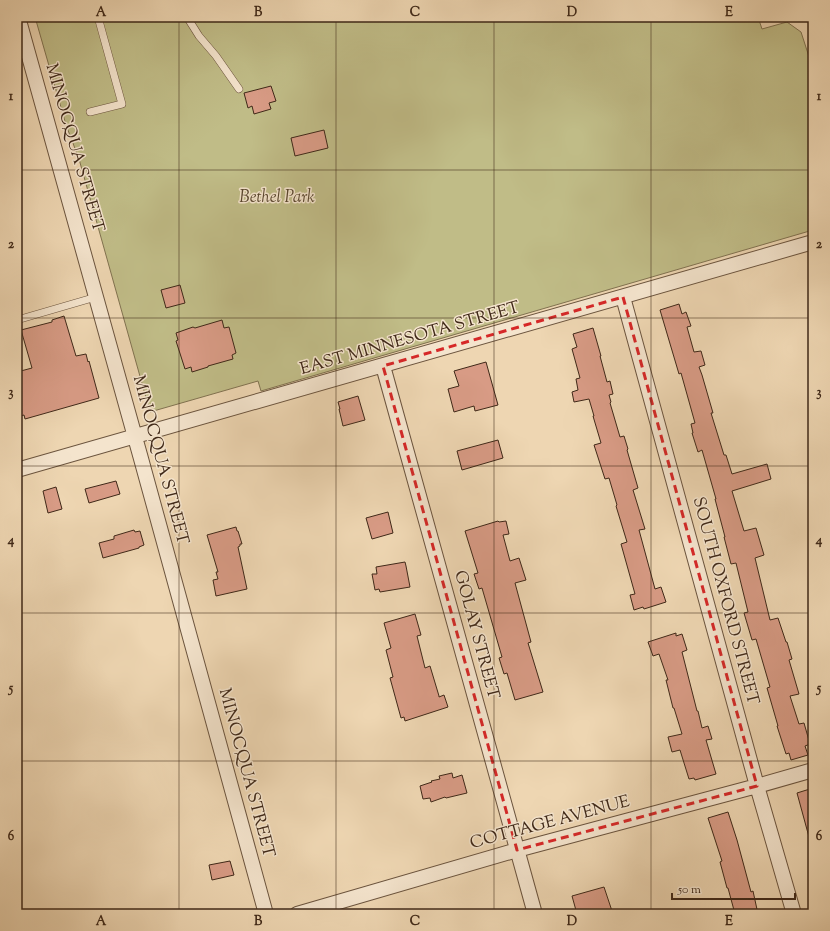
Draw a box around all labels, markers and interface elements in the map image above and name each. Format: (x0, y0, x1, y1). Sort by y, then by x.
text: A (96, 4, 107, 22)
text: B (254, 4, 263, 22)
text: C (410, 4, 420, 22)
text: D (567, 4, 577, 22)
text: E (725, 4, 733, 22)
street label: MINOCQUA STREET (38, 61, 110, 235)
text: 1 (9, 88, 14, 106)
text: 1 (817, 88, 822, 106)
park label: Bethel Park (239, 186, 315, 210)
text: 2 (8, 236, 15, 254)
text: 2 (816, 236, 823, 254)
street label: EAST MINNESOTA STREET (297, 296, 523, 382)
street label: MINOCQUA STREET (126, 373, 194, 547)
text: 3 (8, 384, 14, 402)
text: 3 (816, 384, 822, 402)
street label: SOUTH OXFORD STREET (686, 494, 764, 708)
text: 4 (7, 532, 15, 550)
text: 4 (815, 532, 823, 550)
street label: GOLAY STREET (447, 568, 505, 702)
text: 5 (8, 680, 14, 698)
text: 5 (816, 680, 822, 698)
street label: MINOCQUA STREET (212, 686, 280, 860)
street label: COTTAGE AVENUE (467, 790, 633, 856)
text: 6 (8, 828, 15, 846)
text: 6 (816, 828, 823, 846)
scale bar (672, 875, 795, 901)
text: 50 m (677, 881, 701, 899)
text: A (96, 913, 107, 931)
text: B (254, 913, 263, 931)
text: C (410, 913, 420, 931)
text: D (567, 913, 577, 931)
text: E (725, 913, 733, 931)

